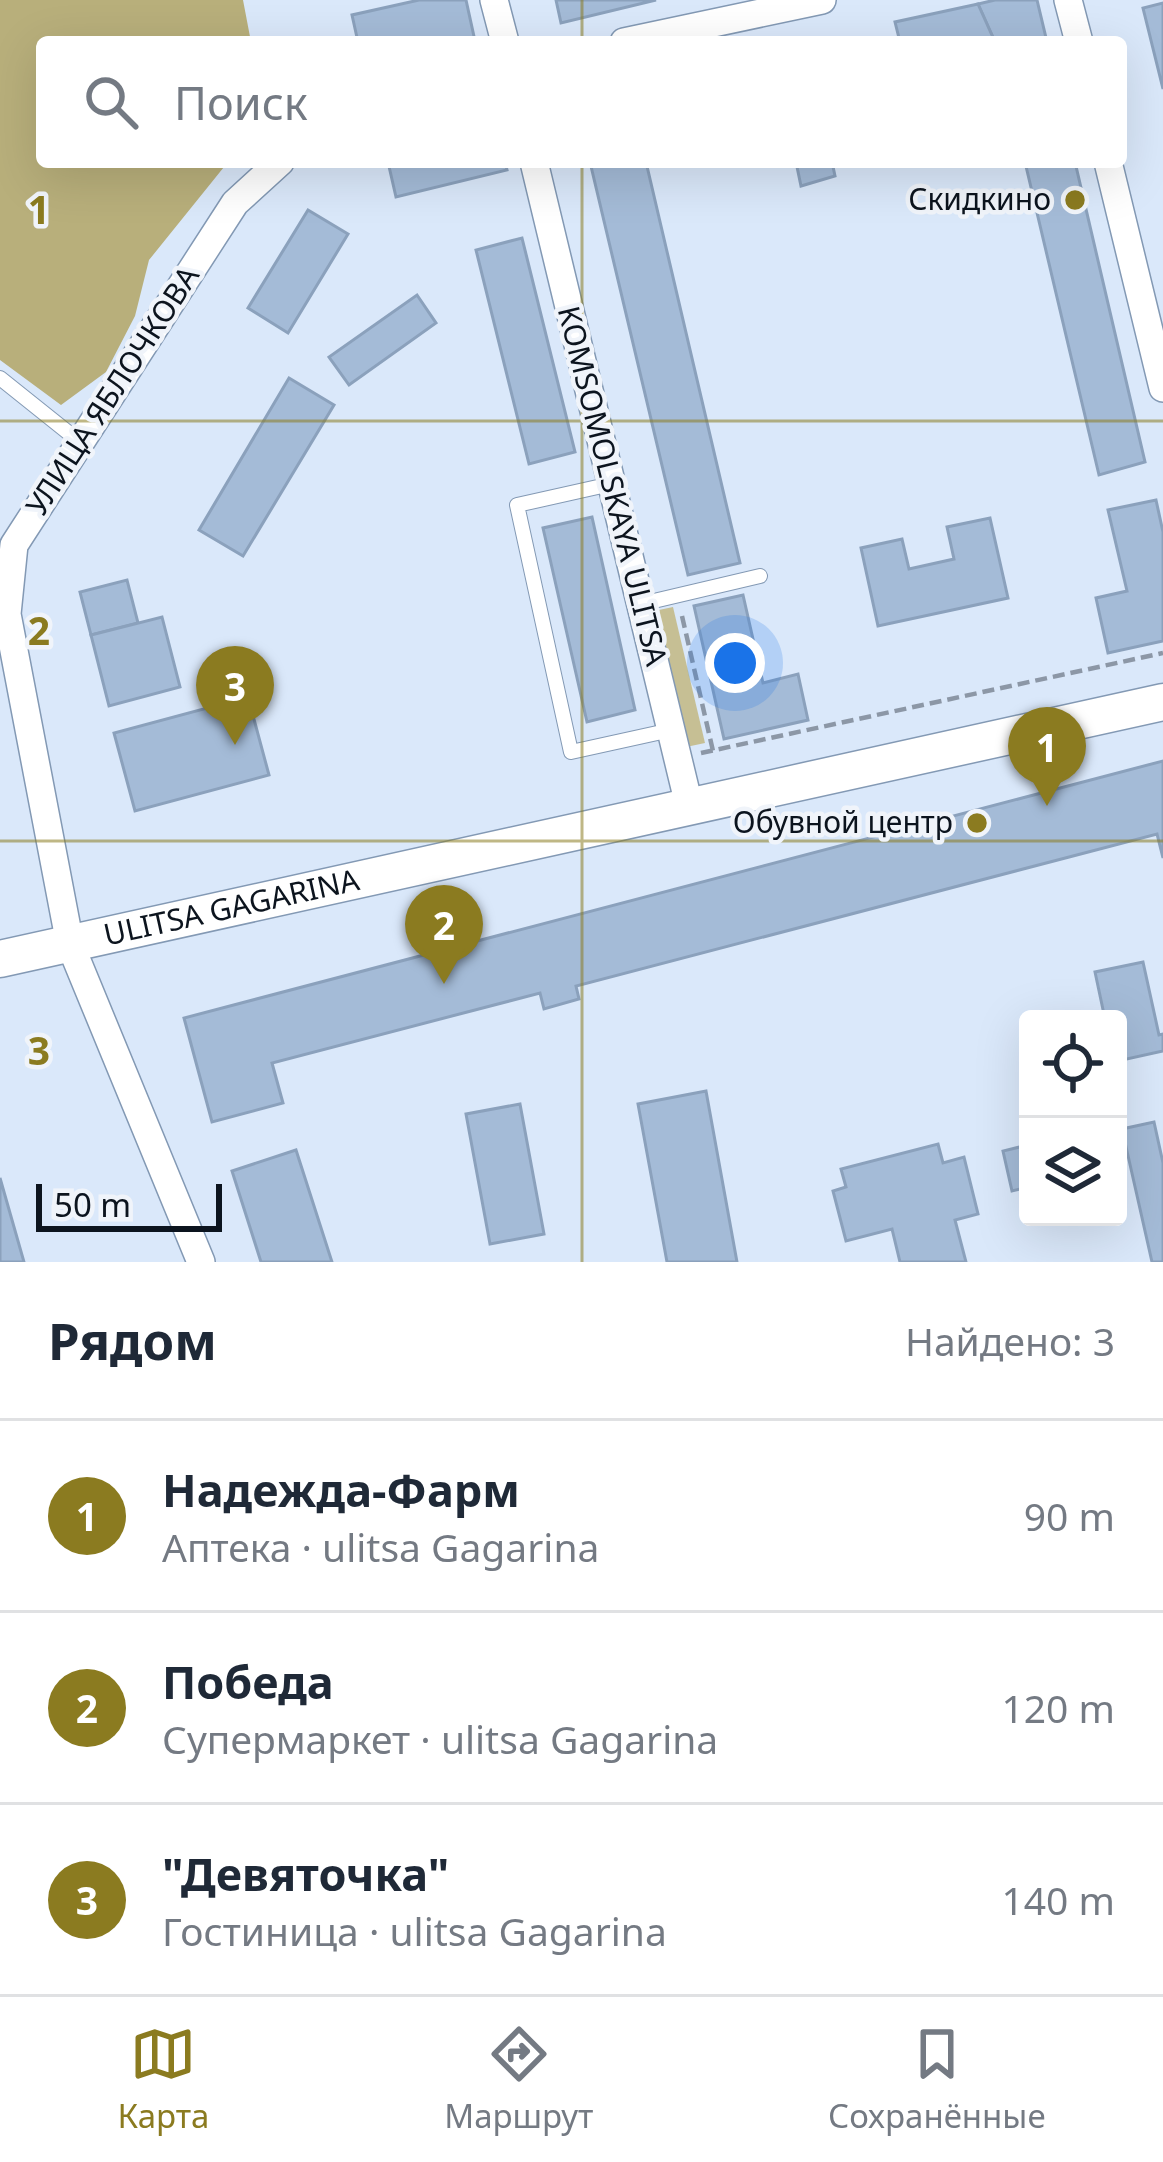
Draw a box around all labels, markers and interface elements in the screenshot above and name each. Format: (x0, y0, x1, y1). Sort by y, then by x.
search box (36, 36, 1127, 168)
icon: search (78, 69, 144, 135)
text: Поиск (174, 72, 308, 133)
place label: Скидкино (908, 178, 1051, 219)
text: 1 (28, 182, 50, 235)
marker: Скидкино (1062, 187, 1088, 213)
street label: УЛИЦА ЯБЛОЧКОВА (16, 257, 208, 523)
street label: KOMSOMOLSKAYA ULITSA (549, 301, 678, 671)
text: 2 (28, 603, 50, 656)
your location (705, 633, 765, 693)
pin: 3 (196, 646, 274, 745)
pin: 1 (1008, 707, 1086, 806)
place label: Обувной центр (733, 801, 953, 842)
marker: Обувной центр (964, 810, 990, 836)
street label: ULITSA GAGARINA (100, 858, 363, 954)
pin: 2 (405, 885, 483, 984)
map controls (1019, 1010, 1127, 1226)
button: locate (1019, 1010, 1127, 1118)
text: 3 (28, 1023, 50, 1076)
button: layers (1019, 1118, 1127, 1226)
scale bar (36, 1178, 222, 1231)
text: 50 m (54, 1182, 131, 1227)
text: Рядом (48, 1305, 217, 1375)
text: Найдено: 3 (905, 1314, 1115, 1367)
text: Надежда-Фарм (162, 1459, 520, 1520)
text: 1 (76, 1489, 98, 1542)
text: 90 m (1024, 1489, 1115, 1542)
text: Аптека · ulitsa Gagarina (162, 1520, 599, 1573)
text: Победа (162, 1651, 334, 1712)
text: 2 (76, 1681, 98, 1734)
text: 120 m (1001, 1681, 1115, 1734)
text: Супермаркет · ulitsa Gagarina (162, 1712, 718, 1765)
text: "Девяточка" (162, 1843, 449, 1904)
text: 3 (76, 1873, 98, 1926)
text: 140 m (1001, 1873, 1115, 1926)
text: Гостиница · ulitsa Gagarina (162, 1904, 667, 1957)
tab: Карта (117, 2021, 209, 2138)
tab: Маршрут (444, 2021, 593, 2138)
tab: Сохранённые (828, 2021, 1046, 2138)

